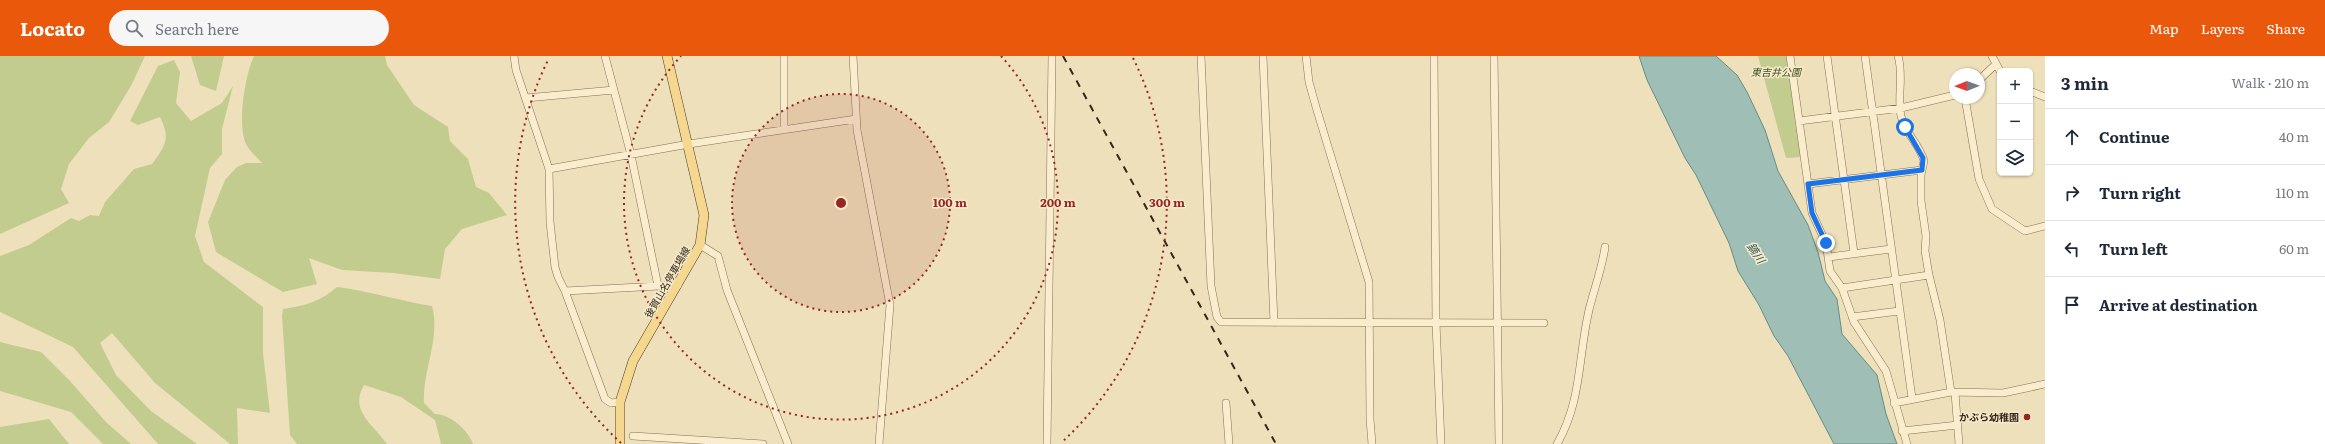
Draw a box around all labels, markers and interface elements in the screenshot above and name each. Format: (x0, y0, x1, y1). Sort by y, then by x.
search box (109, 10, 389, 46)
text: Locato (20, 14, 85, 42)
icon: search (123, 17, 145, 39)
text: Search here (155, 17, 239, 40)
text: Map (2149, 18, 2179, 38)
text: Layers (2201, 18, 2244, 38)
text: Share (2266, 18, 2305, 38)
park label: 東吉井公園 (1751, 64, 1803, 79)
north arrow (1949, 68, 1985, 104)
map controls (1997, 68, 2033, 176)
button: + (1997, 68, 2033, 104)
text: 3 min (2061, 70, 2109, 95)
text: Walk · 210 m (2232, 73, 2309, 92)
button: − (1997, 104, 2033, 140)
route start (1896, 118, 1914, 136)
text: Continue (2099, 125, 2169, 148)
icon: ahead (2061, 126, 2083, 148)
text: 40 m (2279, 127, 2309, 146)
button: layers (1997, 140, 2033, 176)
text: Turn right (2099, 181, 2181, 204)
icon: right (2061, 182, 2083, 204)
text: 110 m (2276, 183, 2309, 202)
text: 100 m (933, 193, 967, 211)
text: 200 m (1040, 193, 1076, 211)
text: 300 m (1149, 193, 1185, 211)
centre of rings (834, 196, 848, 210)
route end (1817, 234, 1835, 252)
text: Turn left (2099, 237, 2168, 260)
icon: left (2061, 238, 2083, 260)
water label: 鏑川 (1744, 239, 1770, 267)
text: 60 m (2279, 239, 2309, 258)
street label: 後賀山名停車場線 (640, 243, 693, 320)
text: Arrive at destination (2099, 293, 2258, 316)
icon: arrive (2061, 294, 2083, 316)
place label: かぶら幼稚園 (1959, 409, 2019, 424)
marker: かぶら幼稚園 (2022, 412, 2032, 422)

